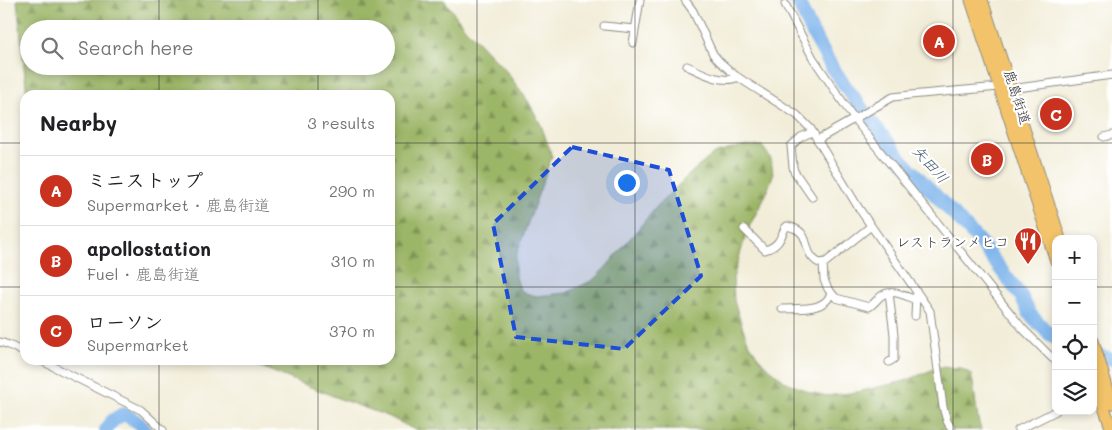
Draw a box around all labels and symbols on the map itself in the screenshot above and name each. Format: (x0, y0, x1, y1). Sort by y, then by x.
pin: A (923, 22, 955, 60)
street label: 鹿島街道 (1000, 67, 1036, 127)
pin: C (1040, 95, 1072, 133)
pin: B (971, 140, 1003, 178)
water label: 矢田川 (909, 141, 953, 187)
your location (614, 170, 640, 196)
restaurant icon: レストランメヒコ (1013, 226, 1043, 265)
place label: レストランメヒコ (896, 232, 1009, 251)

